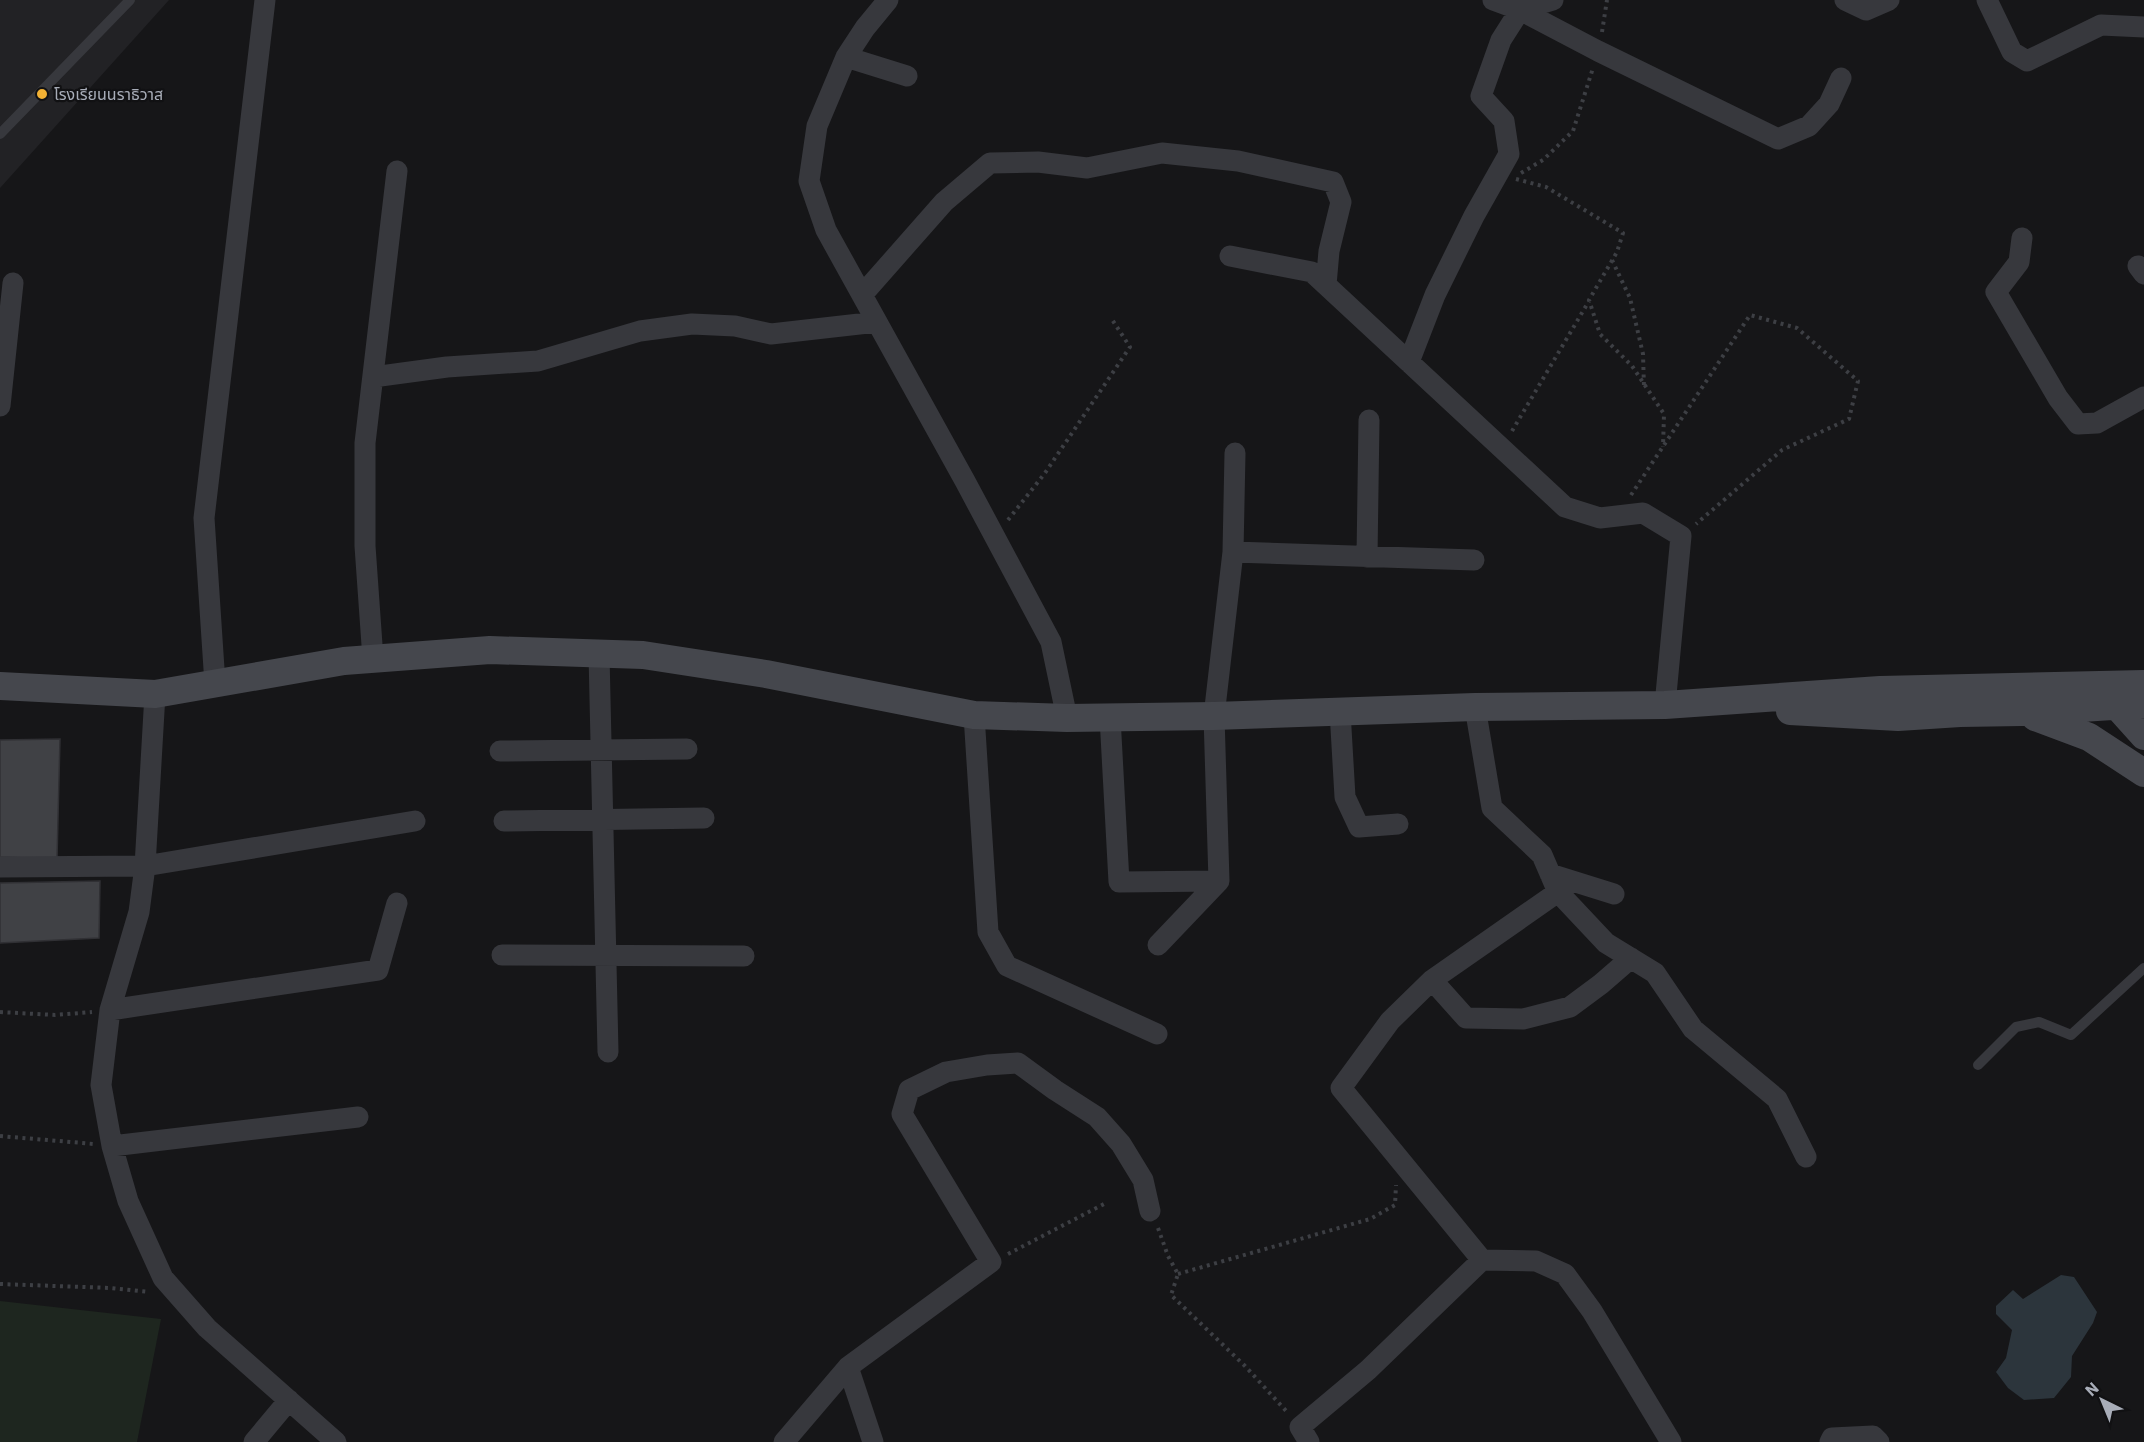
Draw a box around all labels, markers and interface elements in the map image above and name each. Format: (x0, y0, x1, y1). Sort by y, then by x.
place label: โรงเรียนนราธิวาส (54, 84, 163, 104)
marker: โรงเรียนนราธิวาส (35, 87, 49, 101)
north arrow (2072, 1370, 2132, 1430)
text: N (2081, 1378, 2103, 1400)

